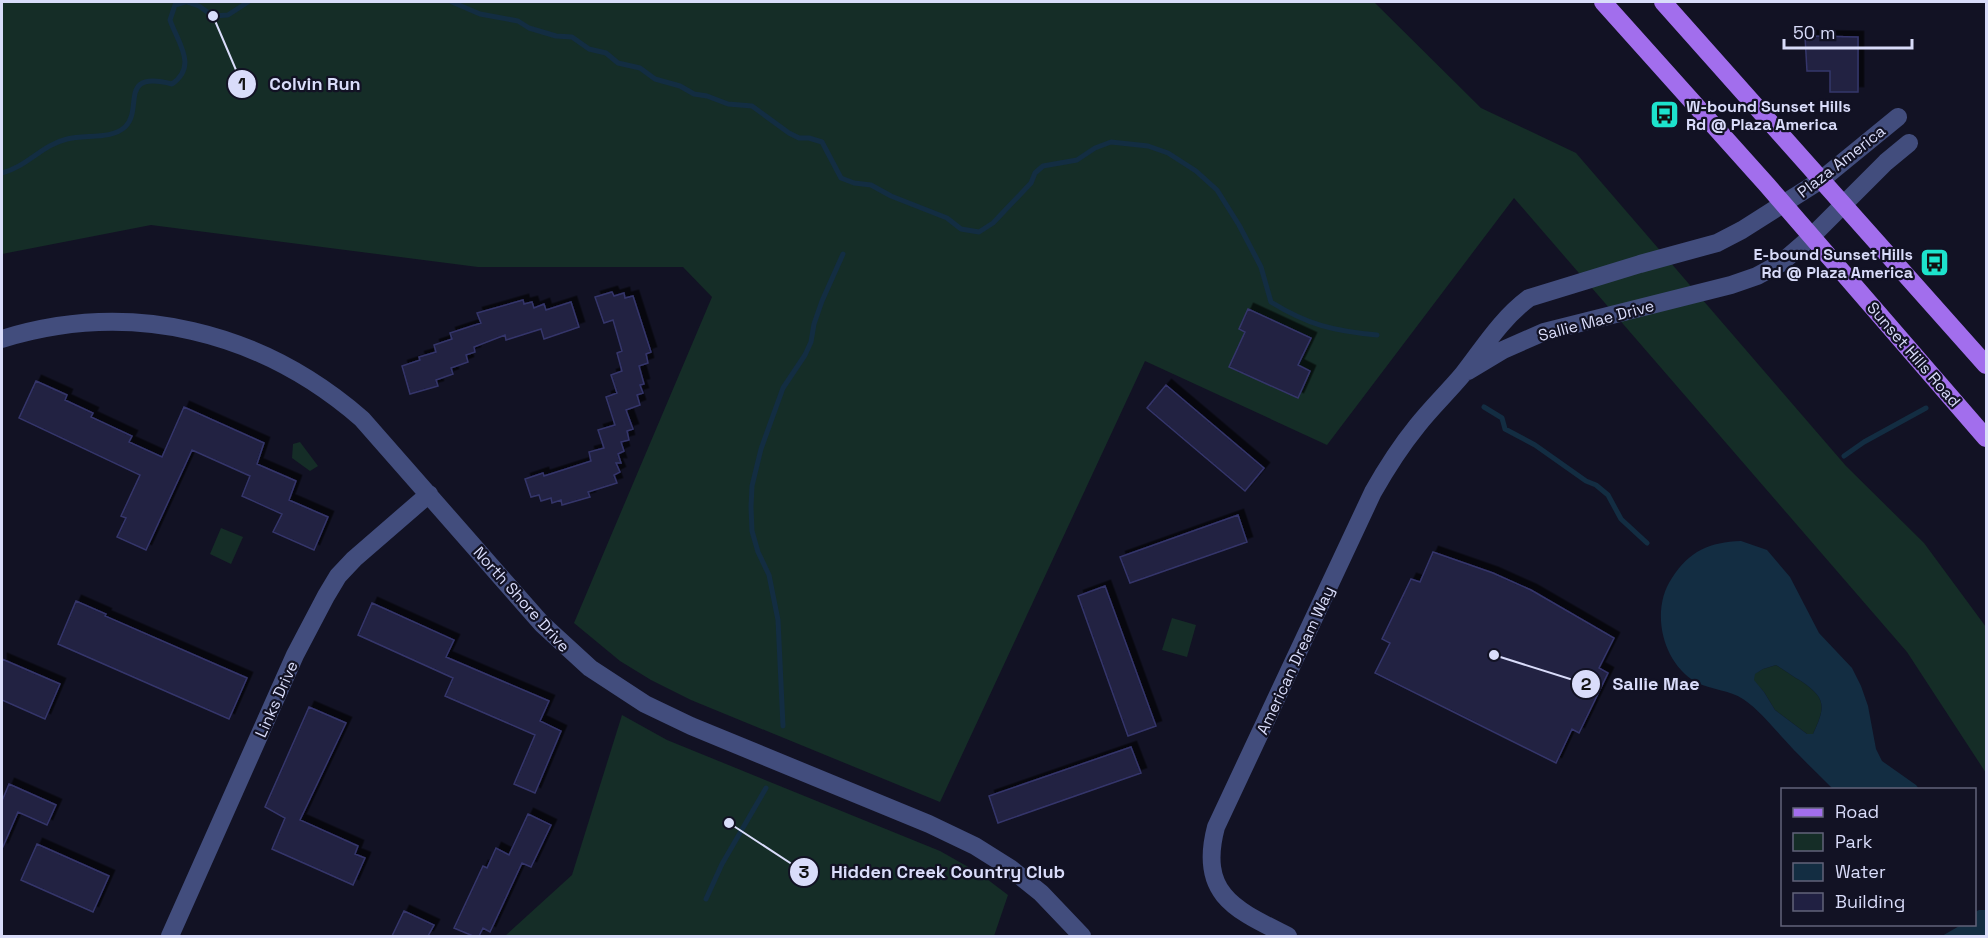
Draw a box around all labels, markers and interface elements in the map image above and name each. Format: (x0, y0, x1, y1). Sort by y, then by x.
scale bar (1784, 12, 1912, 50)
text: 50 m (1793, 21, 1835, 44)
callout: Colvin Run (227, 66, 372, 102)
text: 1 (238, 72, 246, 95)
text: Colvin Run (269, 72, 361, 95)
place label: W-bound Sunset Hills Rd @ Plaza America (1686, 96, 1851, 135)
bus stop icon: W-bound Sunset Hills Rd @ Plaza America (1649, 99, 1681, 131)
street label: Plaza America (1793, 120, 1890, 202)
place label: E-bound Sunset Hills Rd @ Plaza America (1753, 244, 1913, 283)
bus stop icon: E-bound Sunset Hills Rd @ Plaza America (1918, 247, 1950, 279)
street label: Sallie Mae Drive (1536, 295, 1656, 346)
street label: Sunset Hills Road (1862, 297, 1965, 411)
street label: North Shore Drive (469, 542, 575, 657)
street label: American Dream Way (1252, 583, 1339, 738)
street label: Links Drive (250, 658, 303, 741)
callout: Sallie Mae (1571, 666, 1712, 702)
text: 2 (1581, 672, 1592, 695)
text: Sallie Mae (1612, 672, 1700, 695)
legend (1781, 788, 1976, 926)
text: Road (1835, 800, 1879, 823)
text: Park (1835, 830, 1873, 853)
callout: Hidden Creek Country Club (789, 854, 1077, 890)
text: 3 (799, 860, 810, 883)
text: Hidden Creek Country Club (831, 860, 1065, 883)
text: Water (1835, 860, 1886, 883)
text: Building (1835, 890, 1905, 913)

